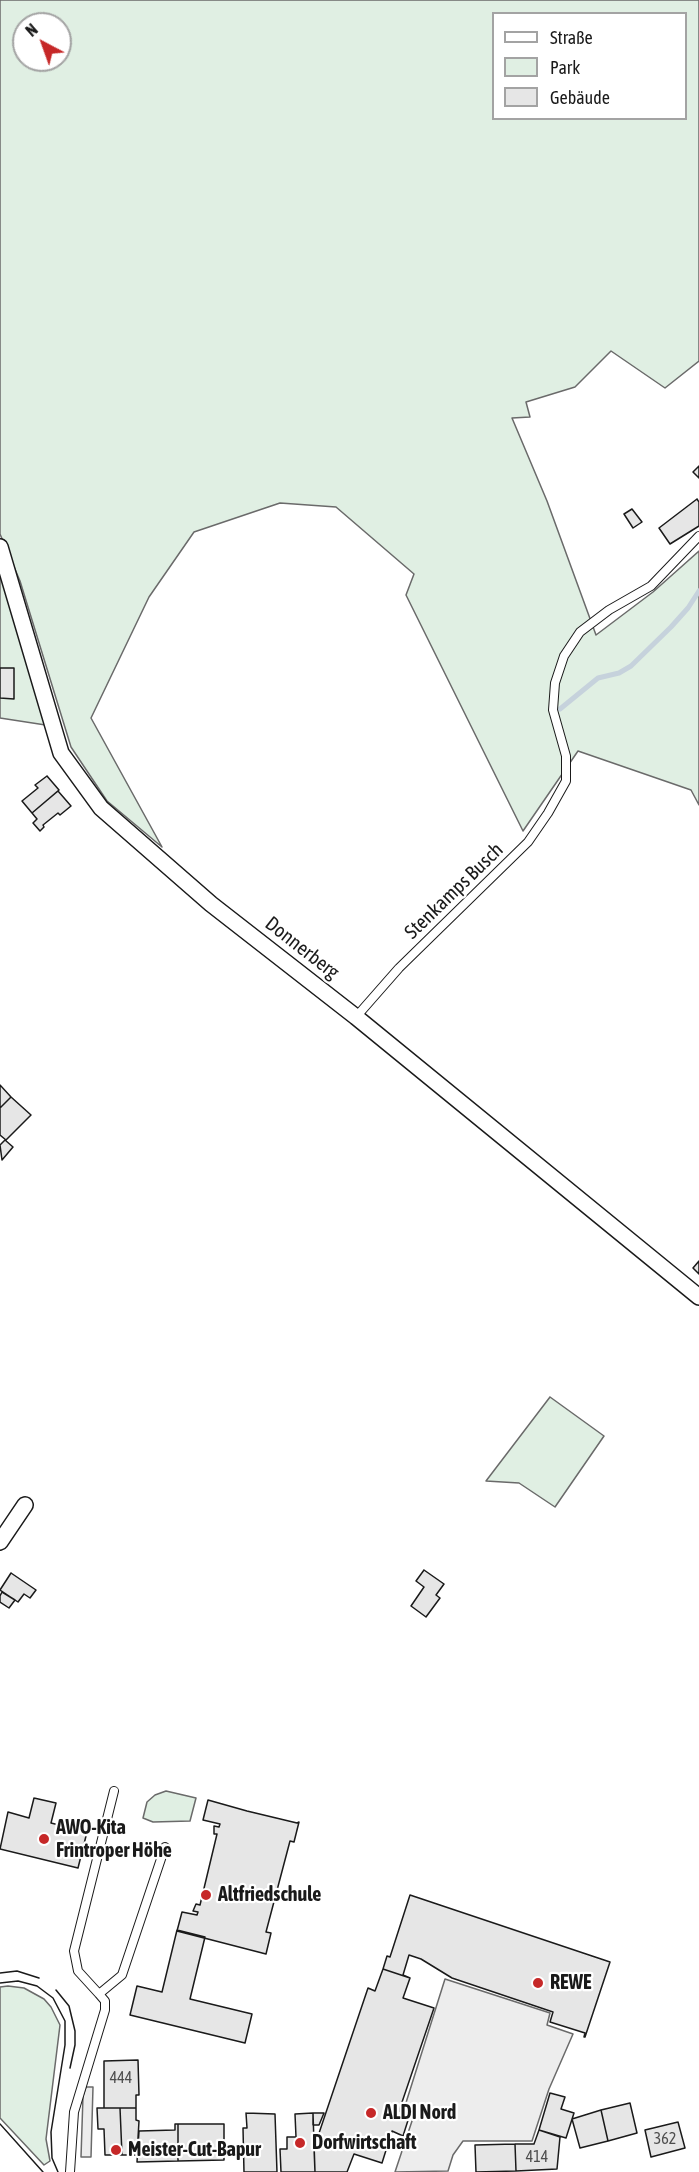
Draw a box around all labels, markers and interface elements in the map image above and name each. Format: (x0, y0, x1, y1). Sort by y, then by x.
north arrow (12, 12, 72, 72)
legend (492, 12, 687, 120)
text: N (22, 20, 41, 40)
text: Straße (550, 27, 593, 48)
text: Park (550, 57, 580, 78)
text: Gebäude (550, 87, 610, 108)
street label: Stenkamps Busch (400, 838, 508, 944)
street label: Donnerberg (260, 912, 344, 984)
place label: AWO-Kita Frintroper Höhe (56, 1816, 172, 1863)
marker: AWO-Kita Frintroper Höhe (37, 1832, 51, 1846)
place label: Altfriedschule (218, 1883, 321, 1907)
marker: Altfriedschule (199, 1888, 213, 1902)
place label: REWE (550, 1971, 592, 1995)
marker: REWE (531, 1976, 545, 1990)
house number: 444 (110, 2068, 132, 2088)
place label: ALDI Nord (383, 2101, 456, 2125)
marker: ALDI Nord (364, 2106, 378, 2120)
house number: 362 (654, 2129, 676, 2149)
place label: Dorfwirtschaft (312, 2131, 417, 2155)
marker: Dorfwirtschaft (293, 2136, 307, 2150)
place label: Meister-Cut-Bapur (128, 2138, 261, 2162)
marker: Meister-Cut-Bapur (109, 2143, 123, 2157)
house number: 414 (526, 2147, 548, 2167)

